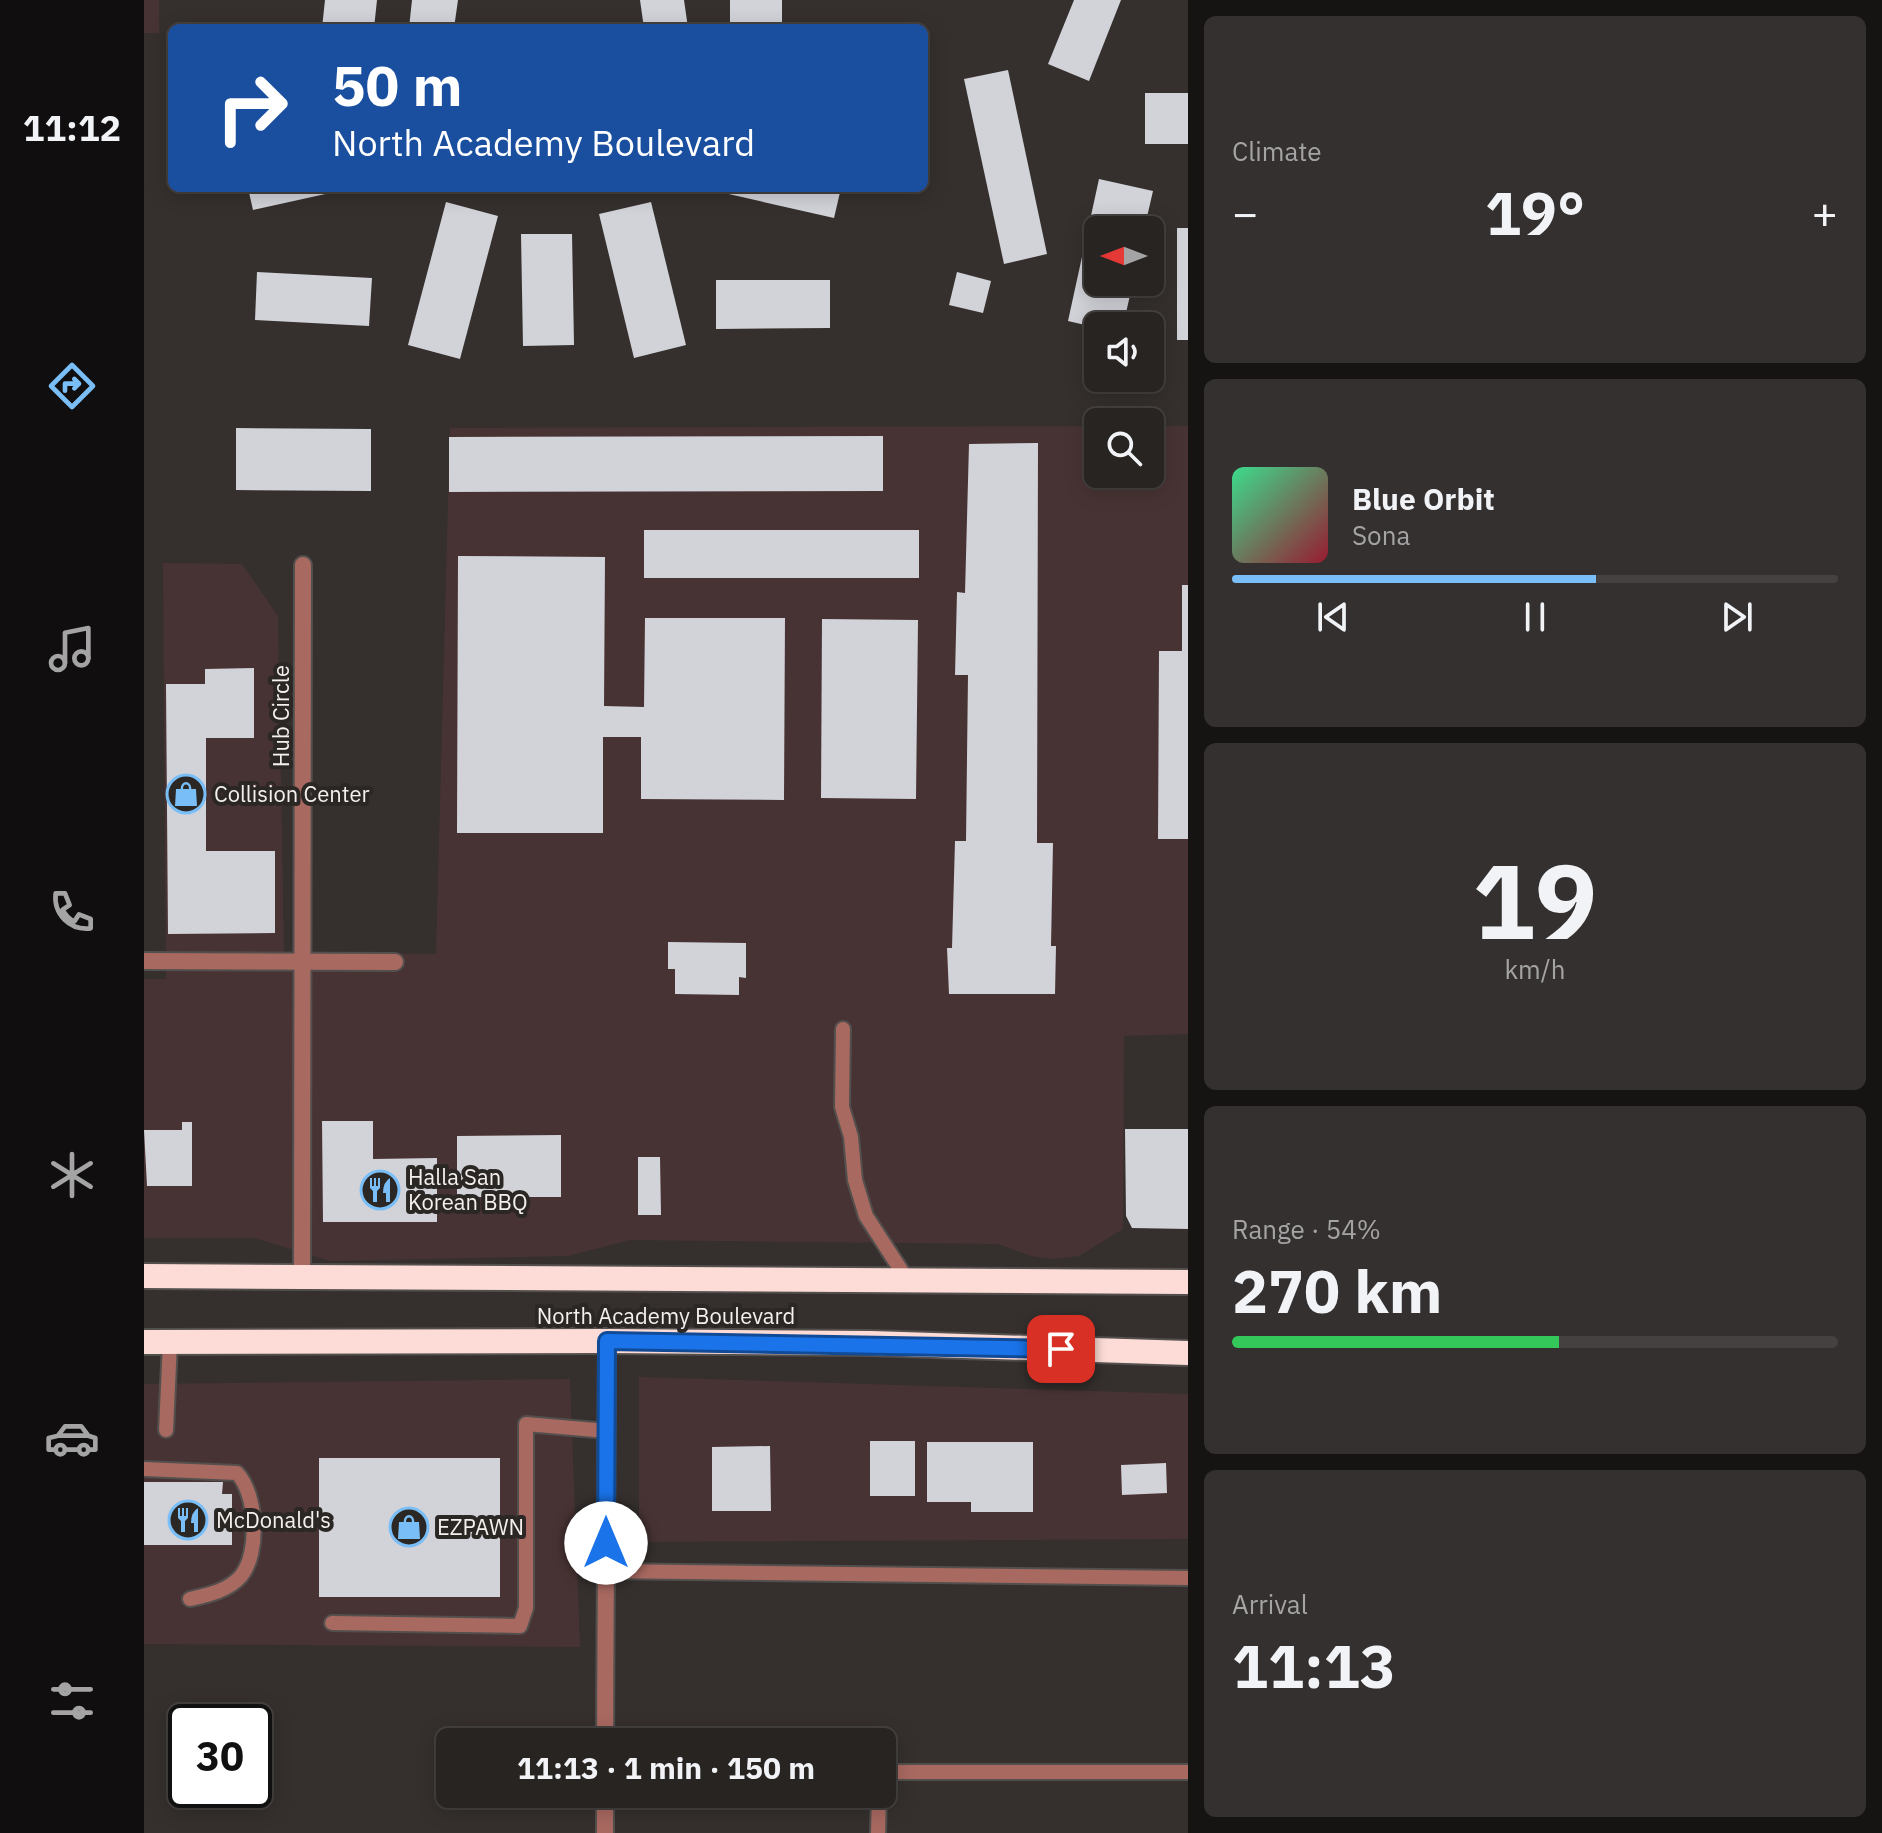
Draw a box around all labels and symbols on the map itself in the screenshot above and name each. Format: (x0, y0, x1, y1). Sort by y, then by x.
north arrow (1084, 216, 1164, 296)
street label: Hub Circle (266, 665, 295, 767)
shop icon: Collision Center (165, 773, 207, 815)
place label: Collision Center (214, 779, 370, 808)
place label: Halla San Korean BBQ (408, 1162, 528, 1216)
restaurant icon: Halla San Korean BBQ (359, 1169, 401, 1211)
street label: North Academy Boulevard (537, 1301, 795, 1330)
pin (1027, 1315, 1095, 1383)
restaurant icon: McDonald's (167, 1499, 209, 1541)
position arrow (564, 1501, 648, 1585)
place label: McDonald's (216, 1505, 331, 1534)
shop icon: EZPAWN (388, 1506, 430, 1548)
place label: EZPAWN (437, 1512, 524, 1541)
speed limit sign: 30 (168, 1704, 272, 1808)

